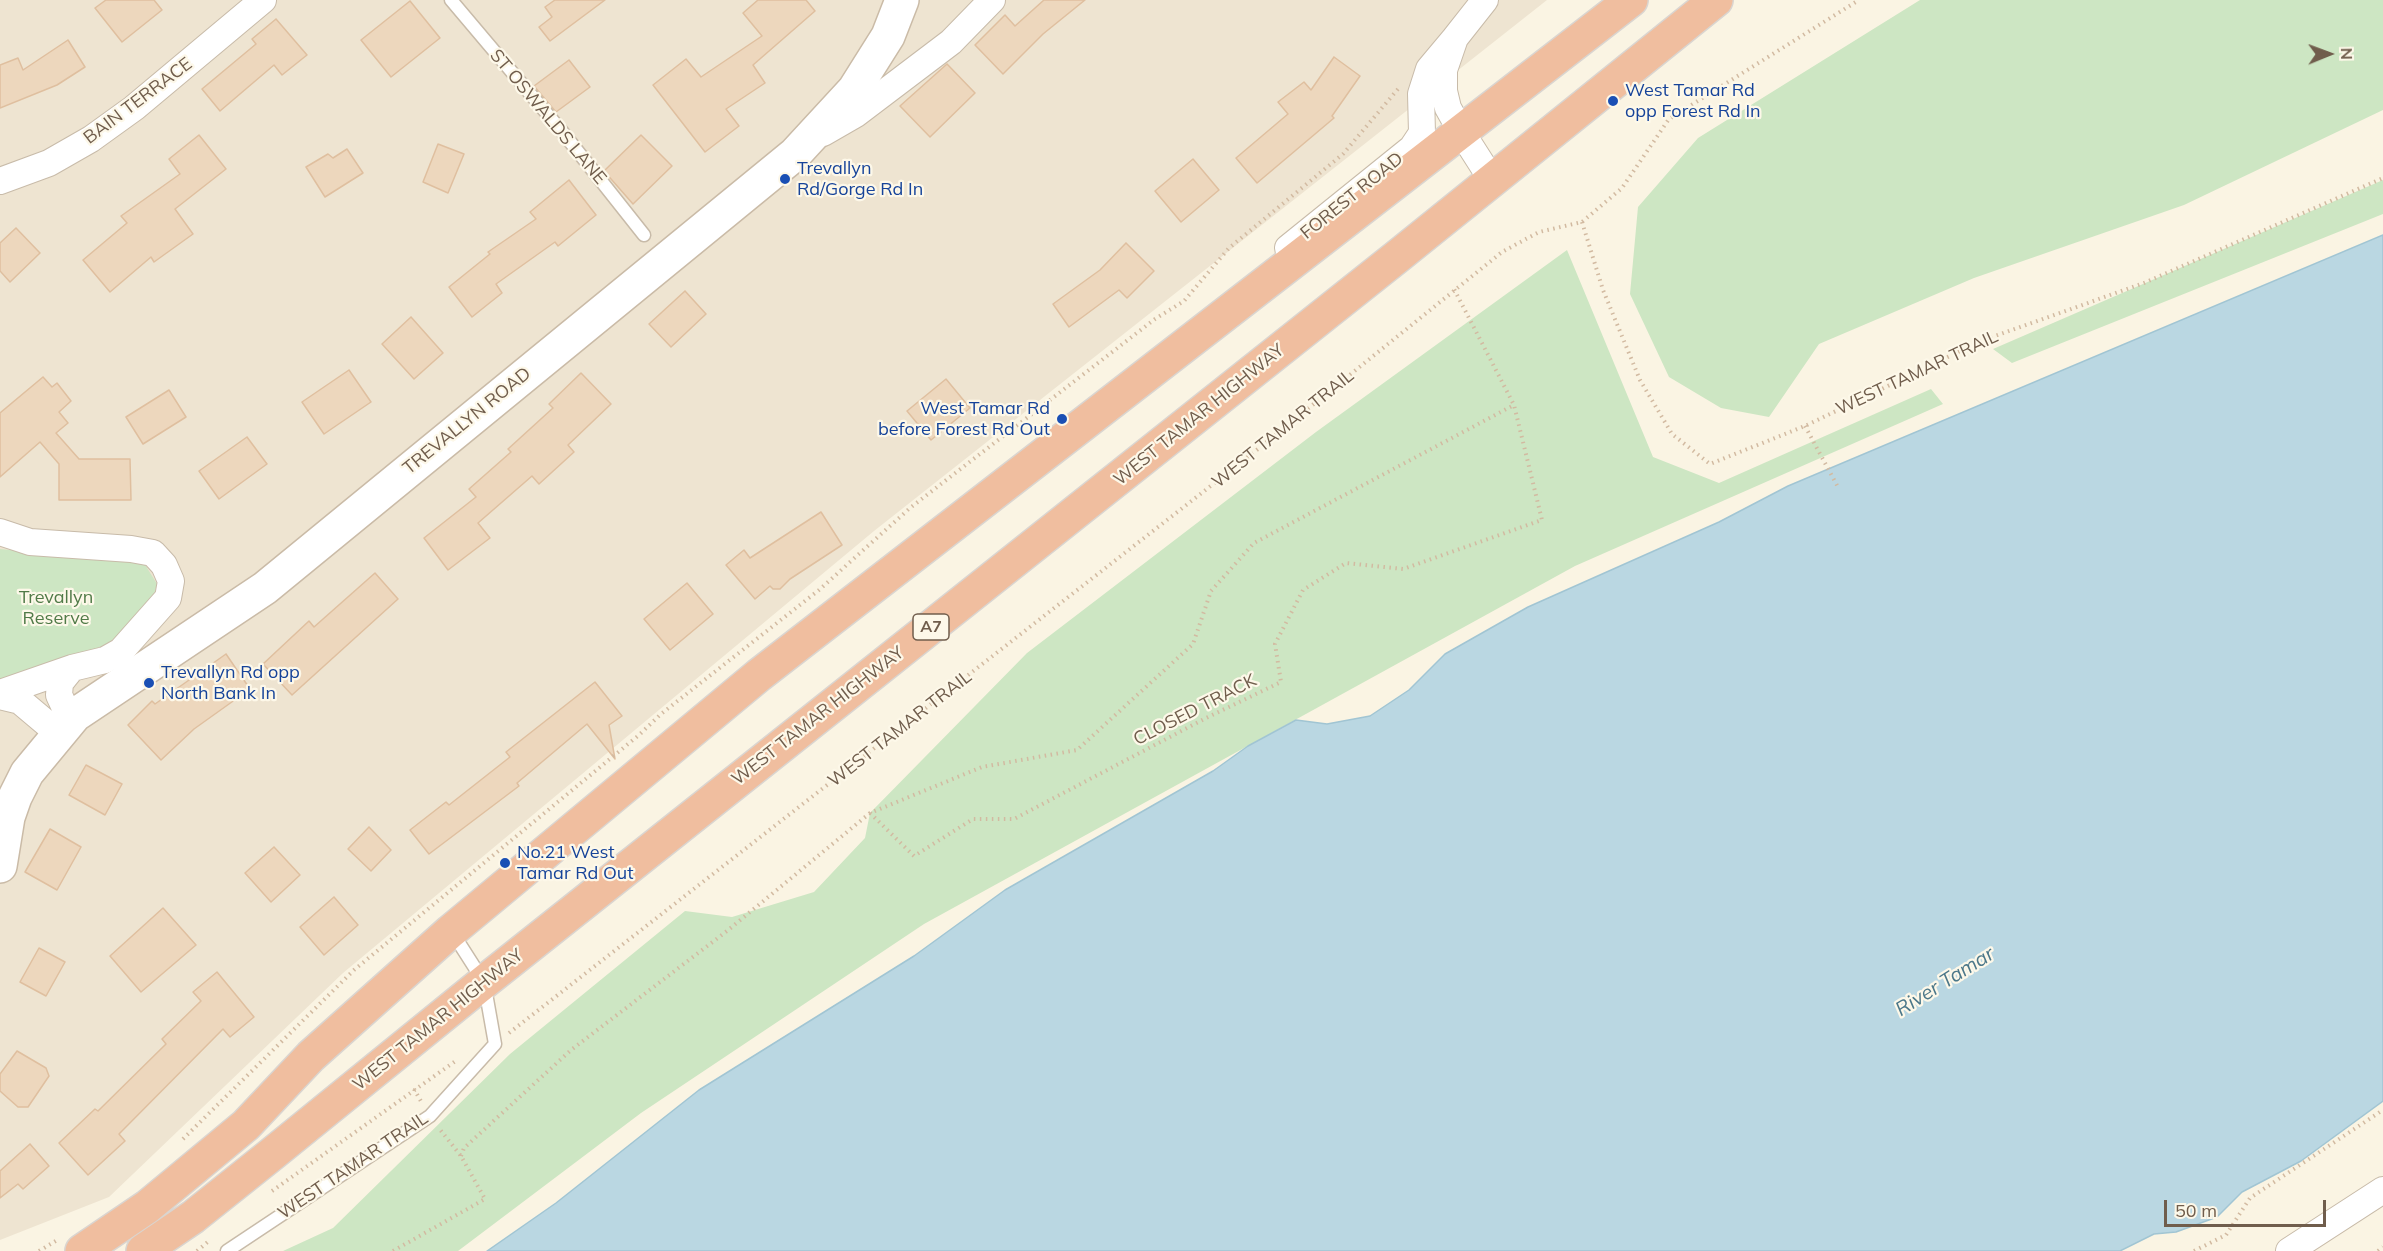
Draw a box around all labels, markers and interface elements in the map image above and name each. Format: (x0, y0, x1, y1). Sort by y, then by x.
north arrow (2299, 24, 2359, 84)
street label: ST OSWALDS LANE (485, 45, 611, 189)
text: N (2337, 47, 2357, 60)
street label: BAIN TERRACE (80, 53, 196, 149)
place label: West Tamar Rd opp Forest Rd In (1625, 80, 1761, 122)
marker: West Tamar Rd opp Forest Rd In (1606, 94, 1620, 108)
street label: FOREST ROAD (1296, 148, 1408, 244)
place label: Trevallyn Rd/Gorge Rd In (797, 158, 923, 201)
marker: Trevallyn Rd/Gorge Rd In (778, 172, 792, 186)
street label: WEST TAMAR TRAIL (1833, 326, 2001, 420)
street label: WEST TAMAR HIGHWAY (1109, 340, 1289, 490)
street label: TREVALLYN ROAD (399, 363, 535, 479)
street label: WEST TAMAR TRAIL (1208, 365, 1358, 493)
place label: West Tamar Rd before Forest Rd Out (878, 398, 1050, 440)
marker: West Tamar Rd before Forest Rd Out (1055, 412, 1069, 426)
park label: Trevallyn Reserve (19, 587, 93, 630)
road number: A7 (913, 614, 949, 640)
street label: WEST TAMAR HIGHWAY (727, 642, 909, 790)
place label: Trevallyn Rd opp North Bank In (161, 662, 300, 704)
street label: WEST TAMAR TRAIL (824, 666, 976, 792)
street label: CLOSED TRACK (1130, 670, 1260, 750)
marker: Trevallyn Rd opp North Bank In (142, 676, 156, 690)
place label: No.21 West Tamar Rd Out (517, 842, 633, 884)
marker: No.21 West Tamar Rd Out (498, 856, 512, 870)
water label: River Tamar (1891, 942, 1999, 1022)
street label: WEST TAMAR HIGHWAY (348, 945, 528, 1095)
street label: WEST TAMAR TRAIL (274, 1108, 432, 1224)
scale bar (2167, 1188, 2329, 1226)
text: 50 m (2175, 1199, 2217, 1222)

